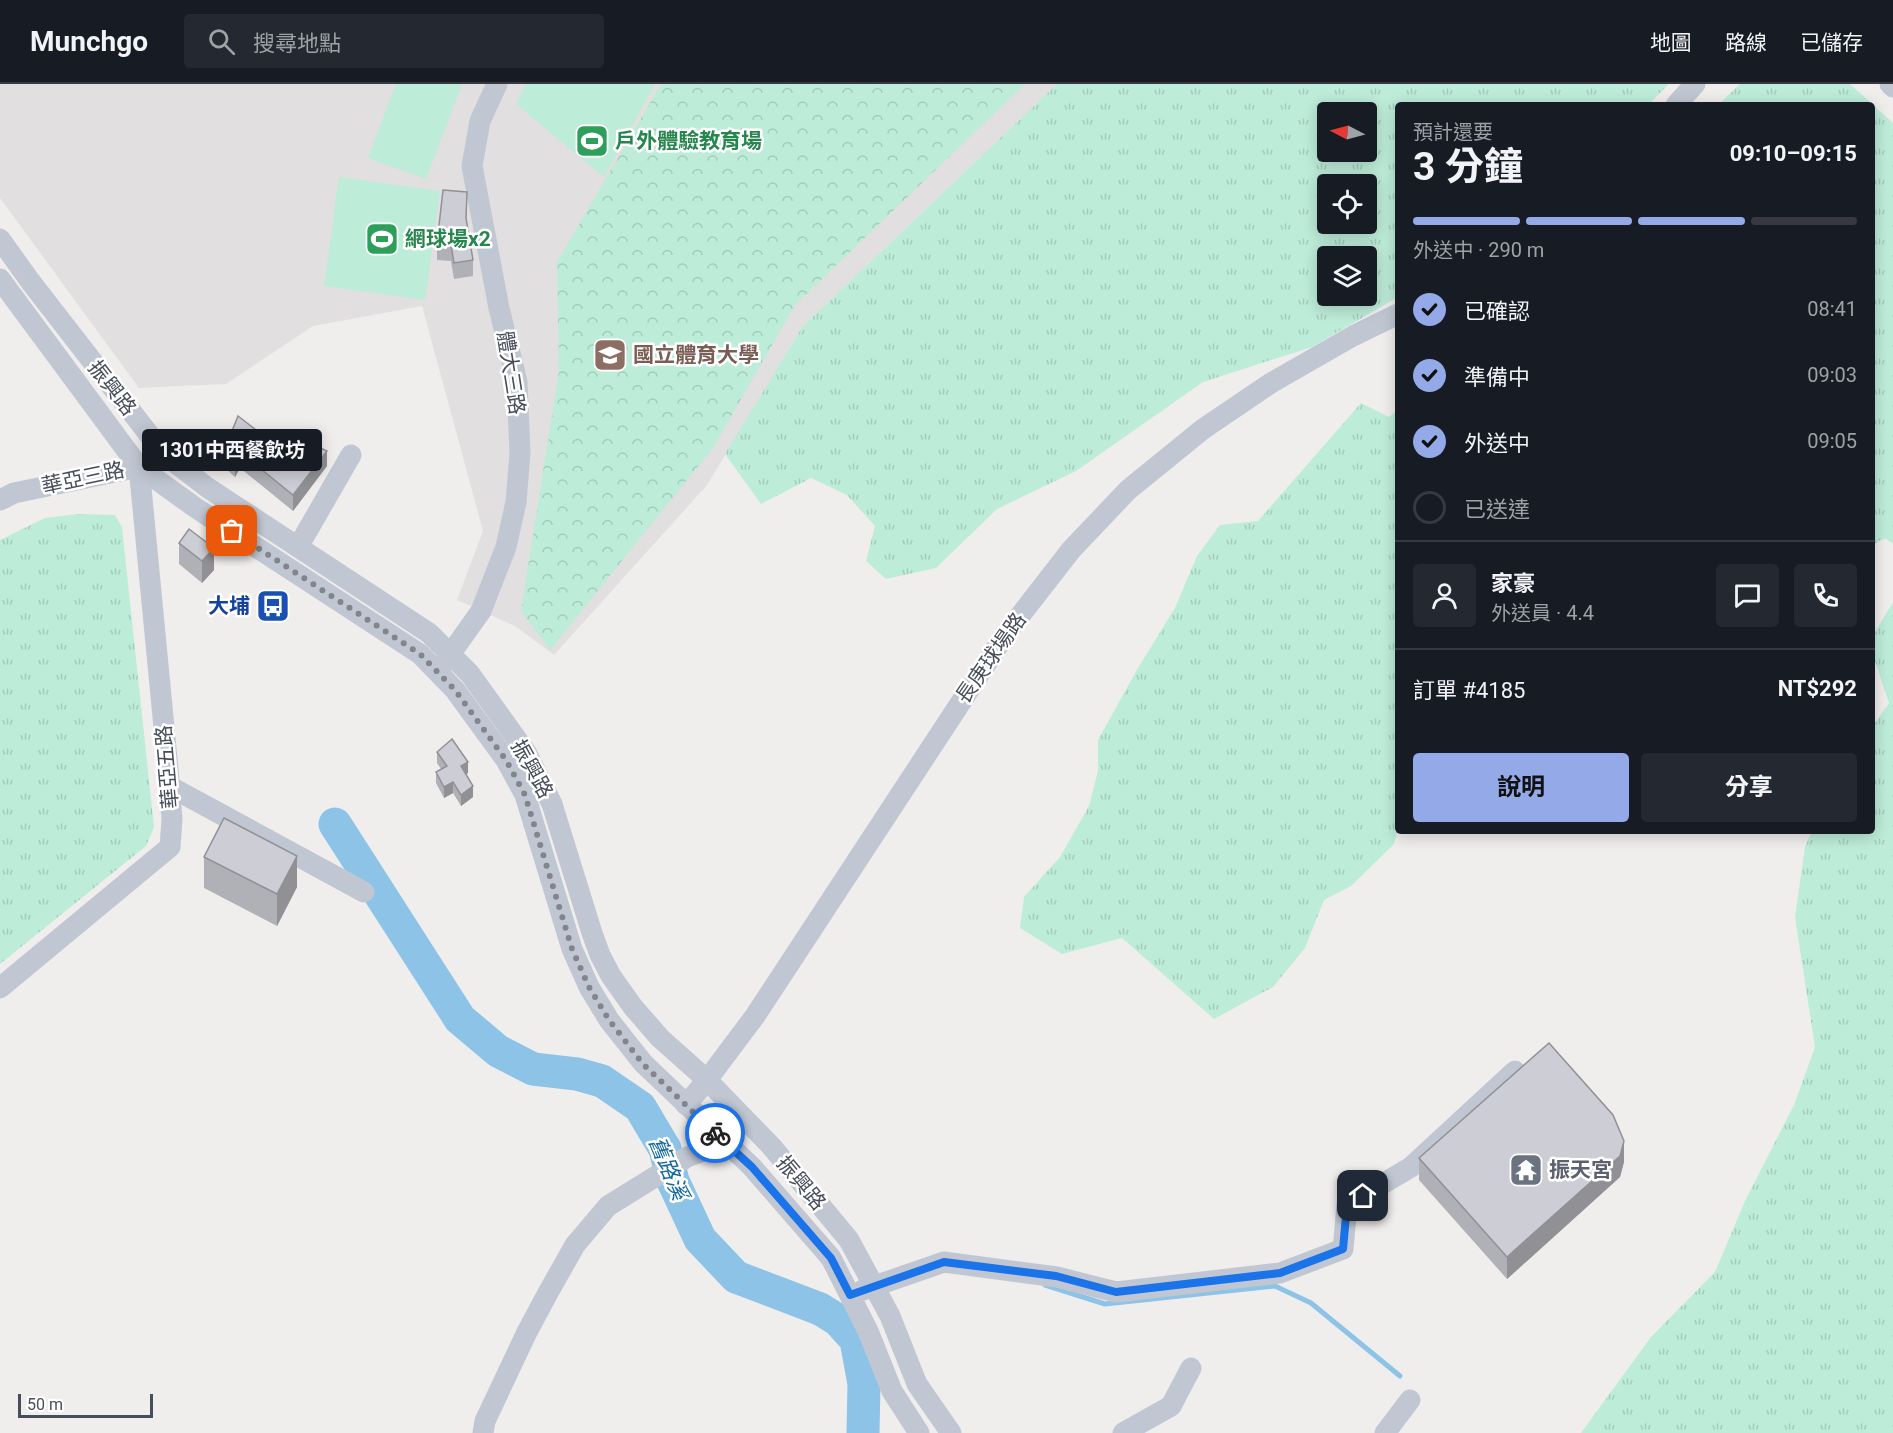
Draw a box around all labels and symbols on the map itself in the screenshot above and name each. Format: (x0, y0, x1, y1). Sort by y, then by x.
north arrow (1317, 102, 1377, 162)
sports icon: 戶外體驗教育場 (574, 123, 610, 159)
place label: 戶外體驗教育場 (615, 129, 762, 153)
sports icon: 網球場x2 (364, 221, 400, 257)
place label: 網球場x2 (405, 227, 491, 251)
street label: 體大三路 (493, 330, 529, 416)
school or university icon: 國立體育大學 (592, 337, 628, 373)
place label: 國立體育大學 (633, 343, 759, 367)
street label: 振興路 (83, 356, 141, 420)
callout: 1301中西餐飲坊 (142, 429, 322, 471)
street label: 華亞三路 (39, 458, 127, 498)
pin (206, 505, 257, 556)
bus stop icon: 大埔 (255, 588, 291, 624)
place label: 大埔 (208, 594, 250, 618)
street label: 長庚球場路 (951, 608, 1031, 708)
street label: 華亞五路 (151, 724, 183, 810)
street label: 振興路 (506, 736, 558, 802)
courier (685, 1103, 745, 1163)
water label: 舊路溪 (644, 1133, 694, 1206)
street label: 振興路 (772, 1151, 830, 1215)
temple icon: 振天宮 (1508, 1152, 1544, 1188)
place label: 振天宮 (1549, 1158, 1612, 1182)
pin (1337, 1170, 1388, 1221)
scale bar (18, 1391, 153, 1418)

